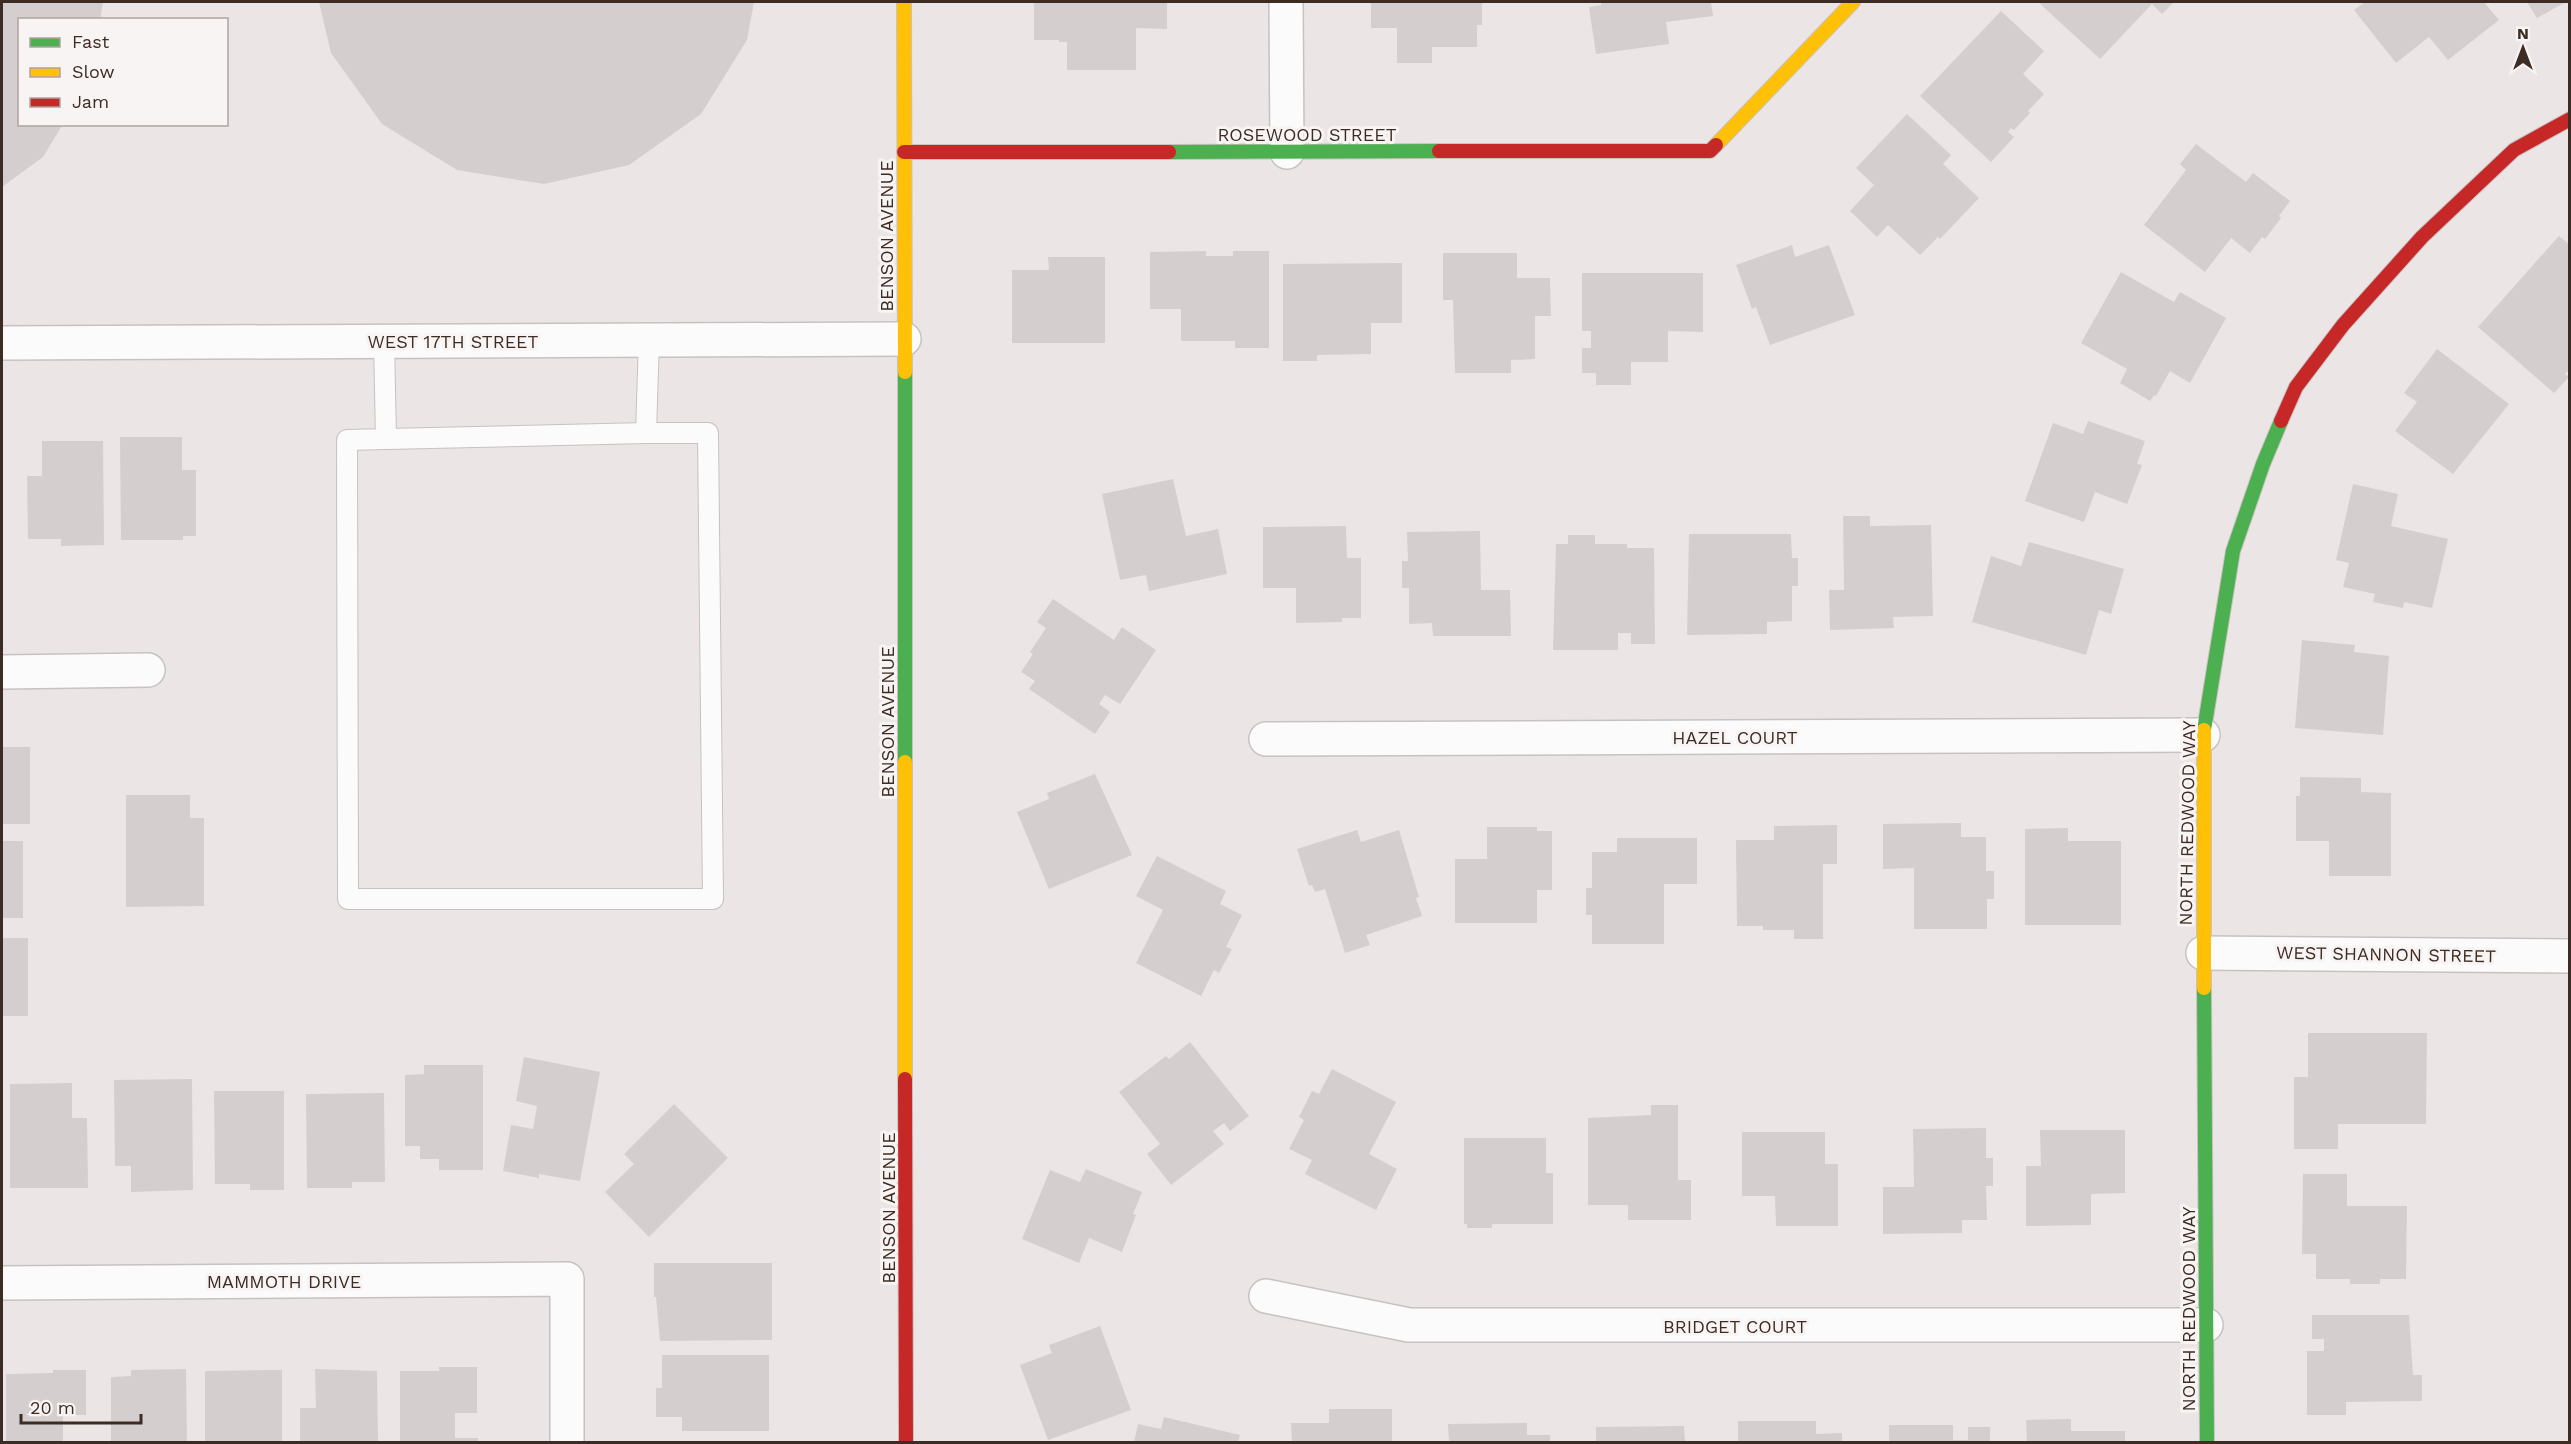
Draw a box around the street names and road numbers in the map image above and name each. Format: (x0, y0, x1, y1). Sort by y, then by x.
street label: ROSEWOOD STREET (1217, 124, 1397, 145)
street label: BENSON AVENUE (876, 160, 897, 312)
street label: WEST 17TH STREET (368, 331, 539, 352)
street label: BENSON AVENUE (877, 646, 898, 798)
street label: NORTH REDWOOD WAY (2175, 720, 2199, 926)
street label: HAZEL COURT (1672, 727, 1798, 748)
street label: WEST SHANNON STREET (2276, 942, 2496, 966)
street label: BENSON AVENUE (878, 1132, 899, 1284)
street label: NORTH REDWOOD WAY (2178, 1206, 2199, 1412)
street label: MAMMOTH DRIVE (207, 1271, 361, 1292)
street label: BRIDGET COURT (1663, 1316, 1807, 1337)

